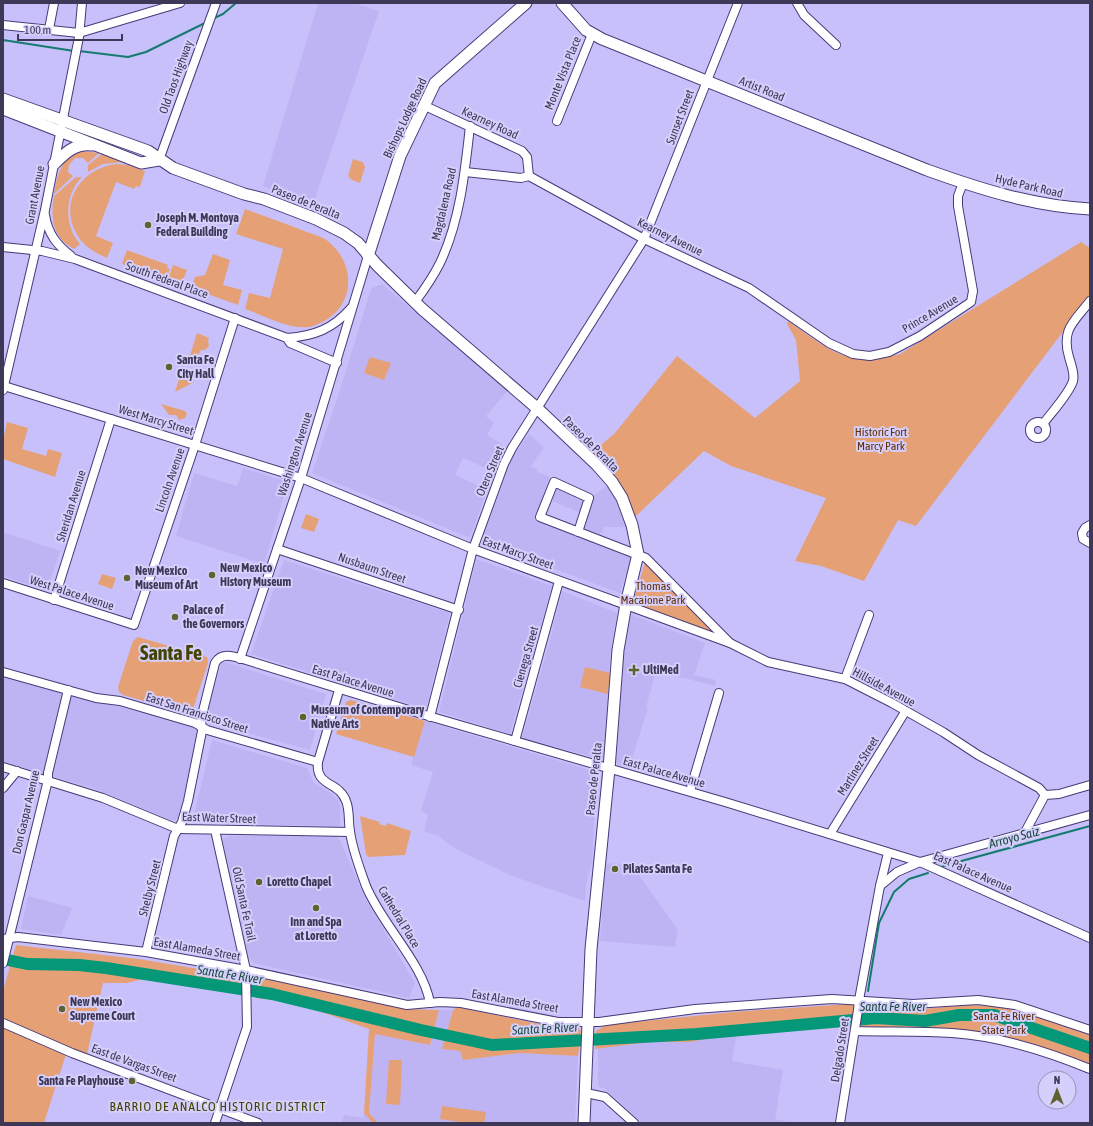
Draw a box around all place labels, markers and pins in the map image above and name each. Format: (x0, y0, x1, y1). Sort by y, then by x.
place label: Joseph M. Montoya Federal Building (155, 211, 239, 239)
marker: Joseph M. Montoya Federal Building (143, 220, 153, 230)
place label: Santa Fe City Hall (177, 353, 215, 381)
marker: Santa Fe City Hall (164, 362, 174, 372)
place label: New Mexico History Museum (220, 561, 291, 589)
place label: New Mexico Museum of Art (135, 564, 198, 592)
marker: New Mexico History Museum (207, 570, 217, 580)
marker: New Mexico Museum of Art (122, 573, 132, 583)
place label: Palace of the Governors (182, 603, 245, 631)
marker: Palace of the Governors (170, 612, 180, 622)
place label: UltiMed (643, 663, 679, 677)
marker: UltiMed (628, 664, 640, 676)
place label: Museum of Contemporary Native Arts (311, 703, 424, 731)
marker: Museum of Contemporary Native Arts (298, 712, 308, 722)
place label: Pilates Santa Fe (623, 862, 693, 876)
marker: Pilates Santa Fe (610, 864, 620, 874)
place label: Loretto Chapel (267, 875, 332, 889)
marker: Loretto Chapel (254, 877, 264, 887)
marker: Inn and Spa at Loretto (311, 903, 321, 913)
place label: Inn and Spa at Loretto (290, 915, 342, 943)
place label: New Mexico Supreme Court (70, 995, 136, 1023)
marker: New Mexico Supreme Court (57, 1004, 67, 1014)
place label: Santa Fe Playhouse (39, 1074, 125, 1088)
marker: Santa Fe Playhouse (127, 1076, 137, 1086)

